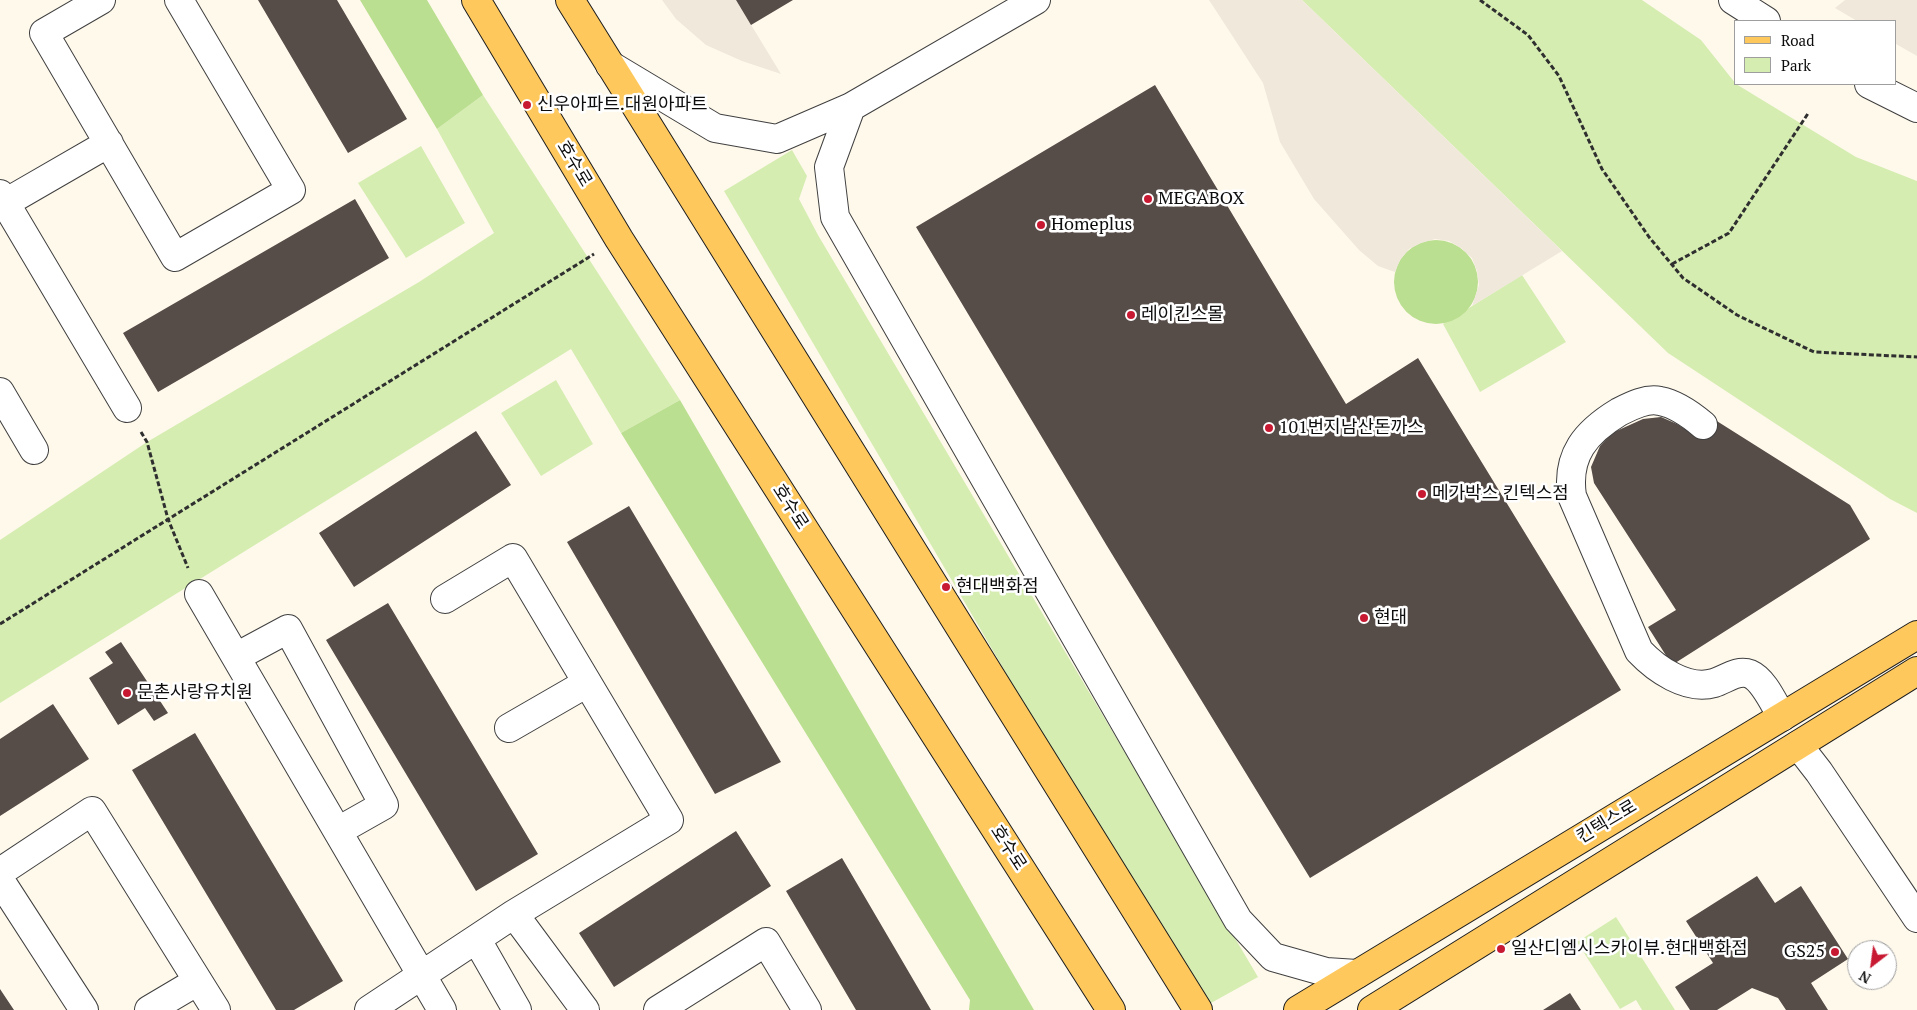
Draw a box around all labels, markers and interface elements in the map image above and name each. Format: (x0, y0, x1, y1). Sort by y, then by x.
legend (1734, 20, 1897, 85)
text: Road (1781, 30, 1814, 50)
text: Park (1781, 55, 1811, 75)
place label: 신우아파트.대원아파트 (537, 94, 708, 116)
marker: 신우아파트.대원아파트 (521, 99, 533, 111)
street label: 호수로 (552, 137, 596, 191)
place label: MEGABOX (1158, 188, 1245, 210)
marker: MEGABOX (1142, 193, 1154, 205)
place label: Homeplus (1051, 214, 1132, 236)
marker: Homeplus (1035, 219, 1047, 231)
place label: 레이킨스몰 (1141, 304, 1224, 326)
marker: 레이킨스몰 (1125, 309, 1137, 321)
place label: 101번지남산돈까스 (1279, 417, 1424, 439)
marker: 101번지남산돈까스 (1263, 422, 1275, 434)
street label: 호수로 (767, 480, 813, 534)
place label: 메가박스 킨텍스점 (1432, 483, 1569, 505)
marker: 메가박스 킨텍스점 (1416, 488, 1428, 500)
place label: 현대백화점 (956, 576, 1039, 598)
marker: 현대백화점 (940, 581, 952, 593)
place label: 현대 (1374, 607, 1407, 629)
marker: 현대 (1358, 612, 1370, 624)
place label: 문촌사랑유치원 (137, 682, 253, 704)
marker: 문촌사랑유치원 (121, 687, 133, 699)
street label: 킨텍스로 (1573, 796, 1641, 848)
street label: 호수로 (985, 821, 1031, 875)
place label: 일산디엠시스카이뷰.현대백화점 (1511, 938, 1748, 960)
north arrow (1847, 940, 1897, 990)
place label: GS25 (1784, 941, 1825, 963)
marker: 일산디엠시스카이뷰.현대백화점 (1495, 943, 1507, 955)
marker: GS25 (1829, 946, 1841, 958)
text: N (1855, 967, 1874, 988)

